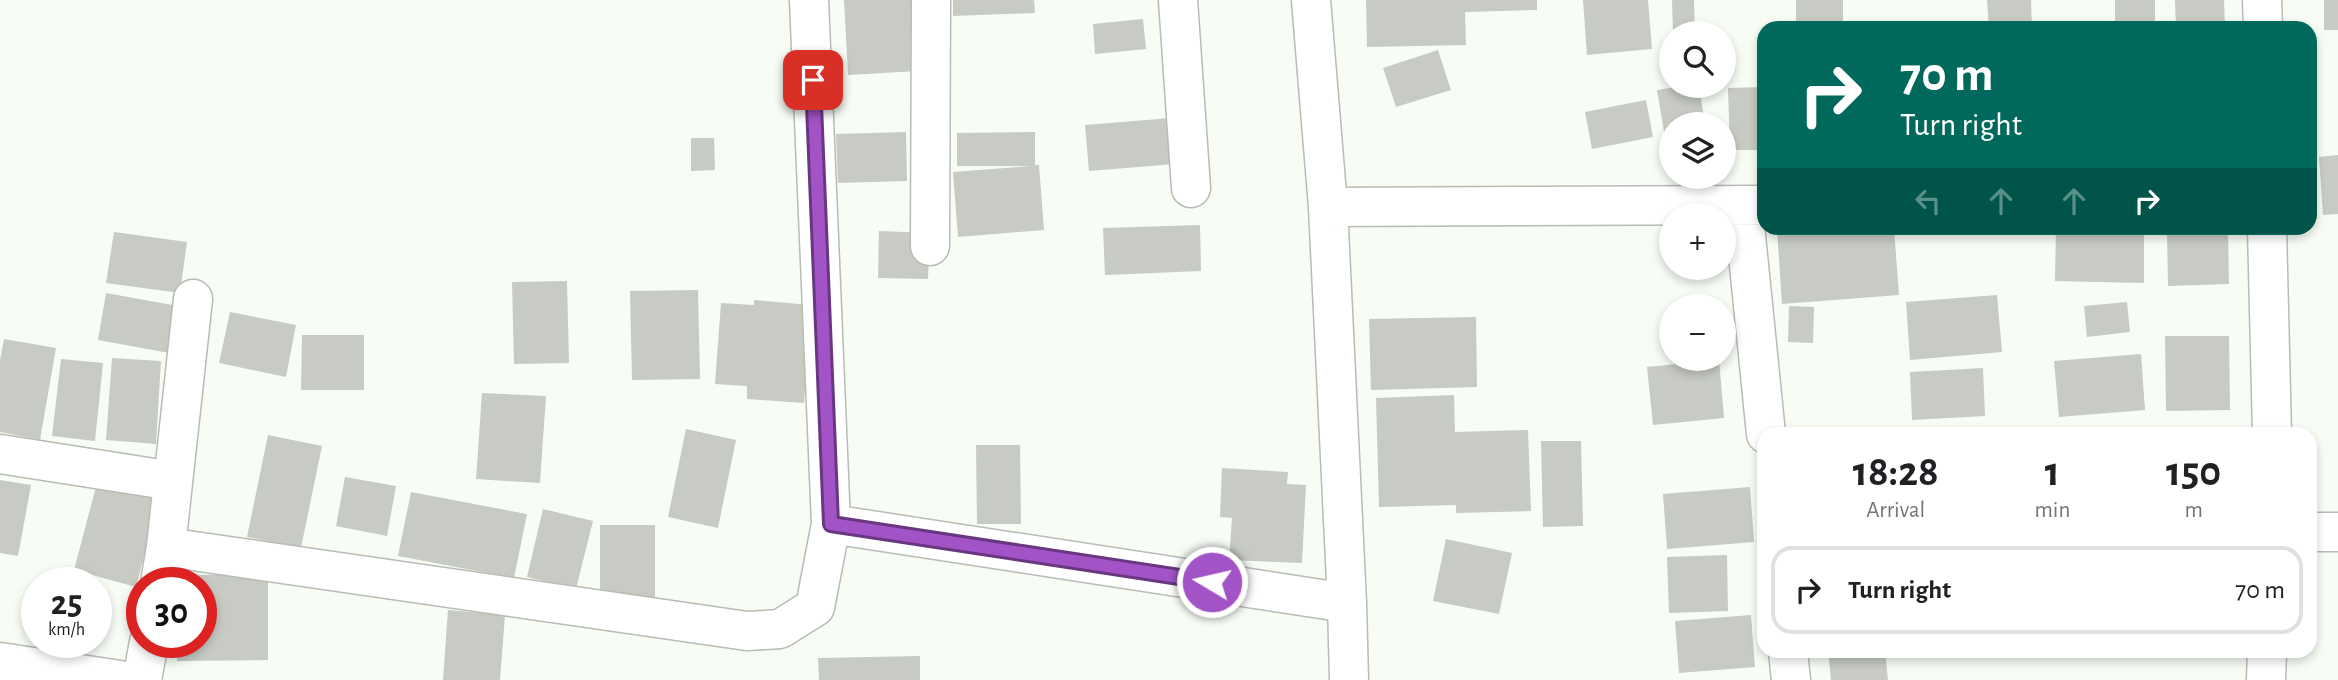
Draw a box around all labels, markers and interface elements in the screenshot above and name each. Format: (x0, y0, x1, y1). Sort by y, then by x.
map controls (1659, 21, 1736, 371)
button: search (1659, 21, 1736, 98)
icon: right (1785, 49, 1876, 140)
pin (783, 50, 843, 110)
text: 70 m (1900, 51, 1994, 100)
icon: arrive (794, 61, 832, 99)
text: Turn right (1900, 109, 2022, 141)
button: layers (1659, 112, 1736, 189)
icon: left (1909, 182, 1947, 220)
icon: ahead (1982, 182, 2020, 220)
icon: ahead (2055, 182, 2093, 220)
icon: right (2128, 182, 2166, 220)
button: + (1659, 203, 1736, 280)
button: − (1659, 294, 1736, 371)
text: 18:28 (1853, 451, 1939, 493)
text: 1 (2045, 451, 2060, 493)
text: 150 (2166, 451, 2221, 493)
text: Arrival (1866, 499, 1925, 522)
text: min (2034, 499, 2070, 522)
text: m (2184, 499, 2203, 522)
position arrow (1175, 545, 1249, 619)
speed limit sign: 30 (126, 567, 217, 658)
icon: right (1789, 571, 1827, 609)
text: Turn right (1848, 577, 1951, 603)
text: 70 m (2235, 577, 2285, 603)
text: 25 (51, 586, 82, 621)
text: km/h (48, 621, 85, 639)

